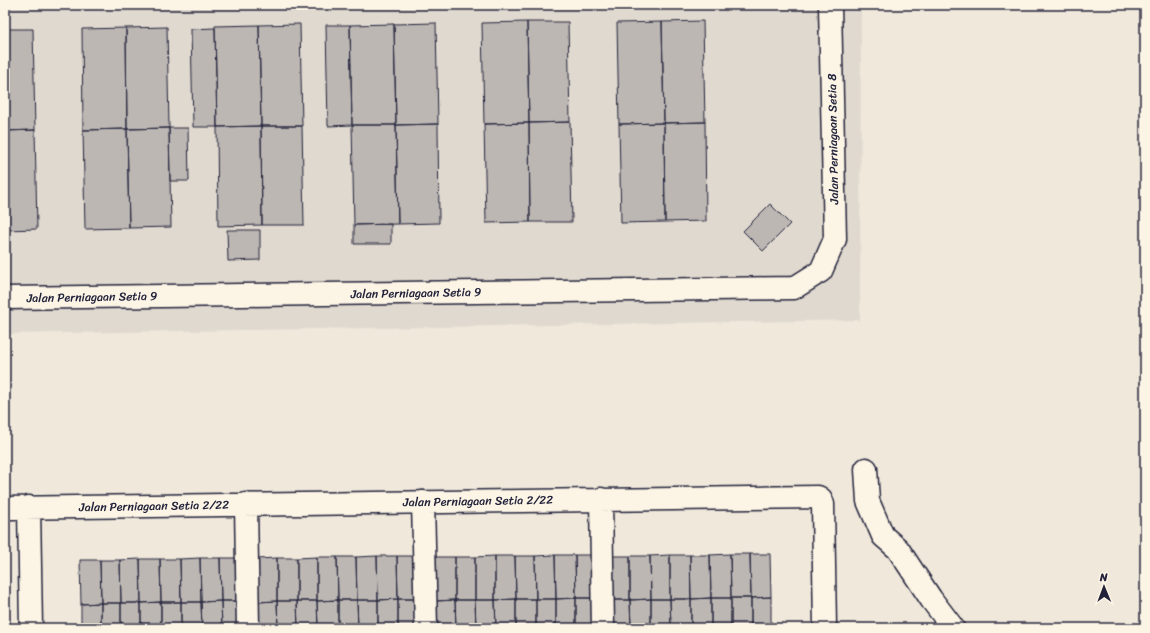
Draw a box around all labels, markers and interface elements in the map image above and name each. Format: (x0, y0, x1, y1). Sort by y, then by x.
street label: Jalan Perniagaan Setia 8 (821, 74, 845, 205)
street label: Jalan Perniagaan Setia 9 (349, 281, 482, 305)
street label: Jalan Perniagaan Setia 9 (25, 285, 158, 309)
street label: Jalan Perniagaan Setia 2/22 (402, 489, 553, 513)
street label: Jalan Perniagaan Setia 2/22 (78, 494, 229, 518)
north arrow (1084, 567, 1124, 607)
text: N (1099, 568, 1108, 587)

